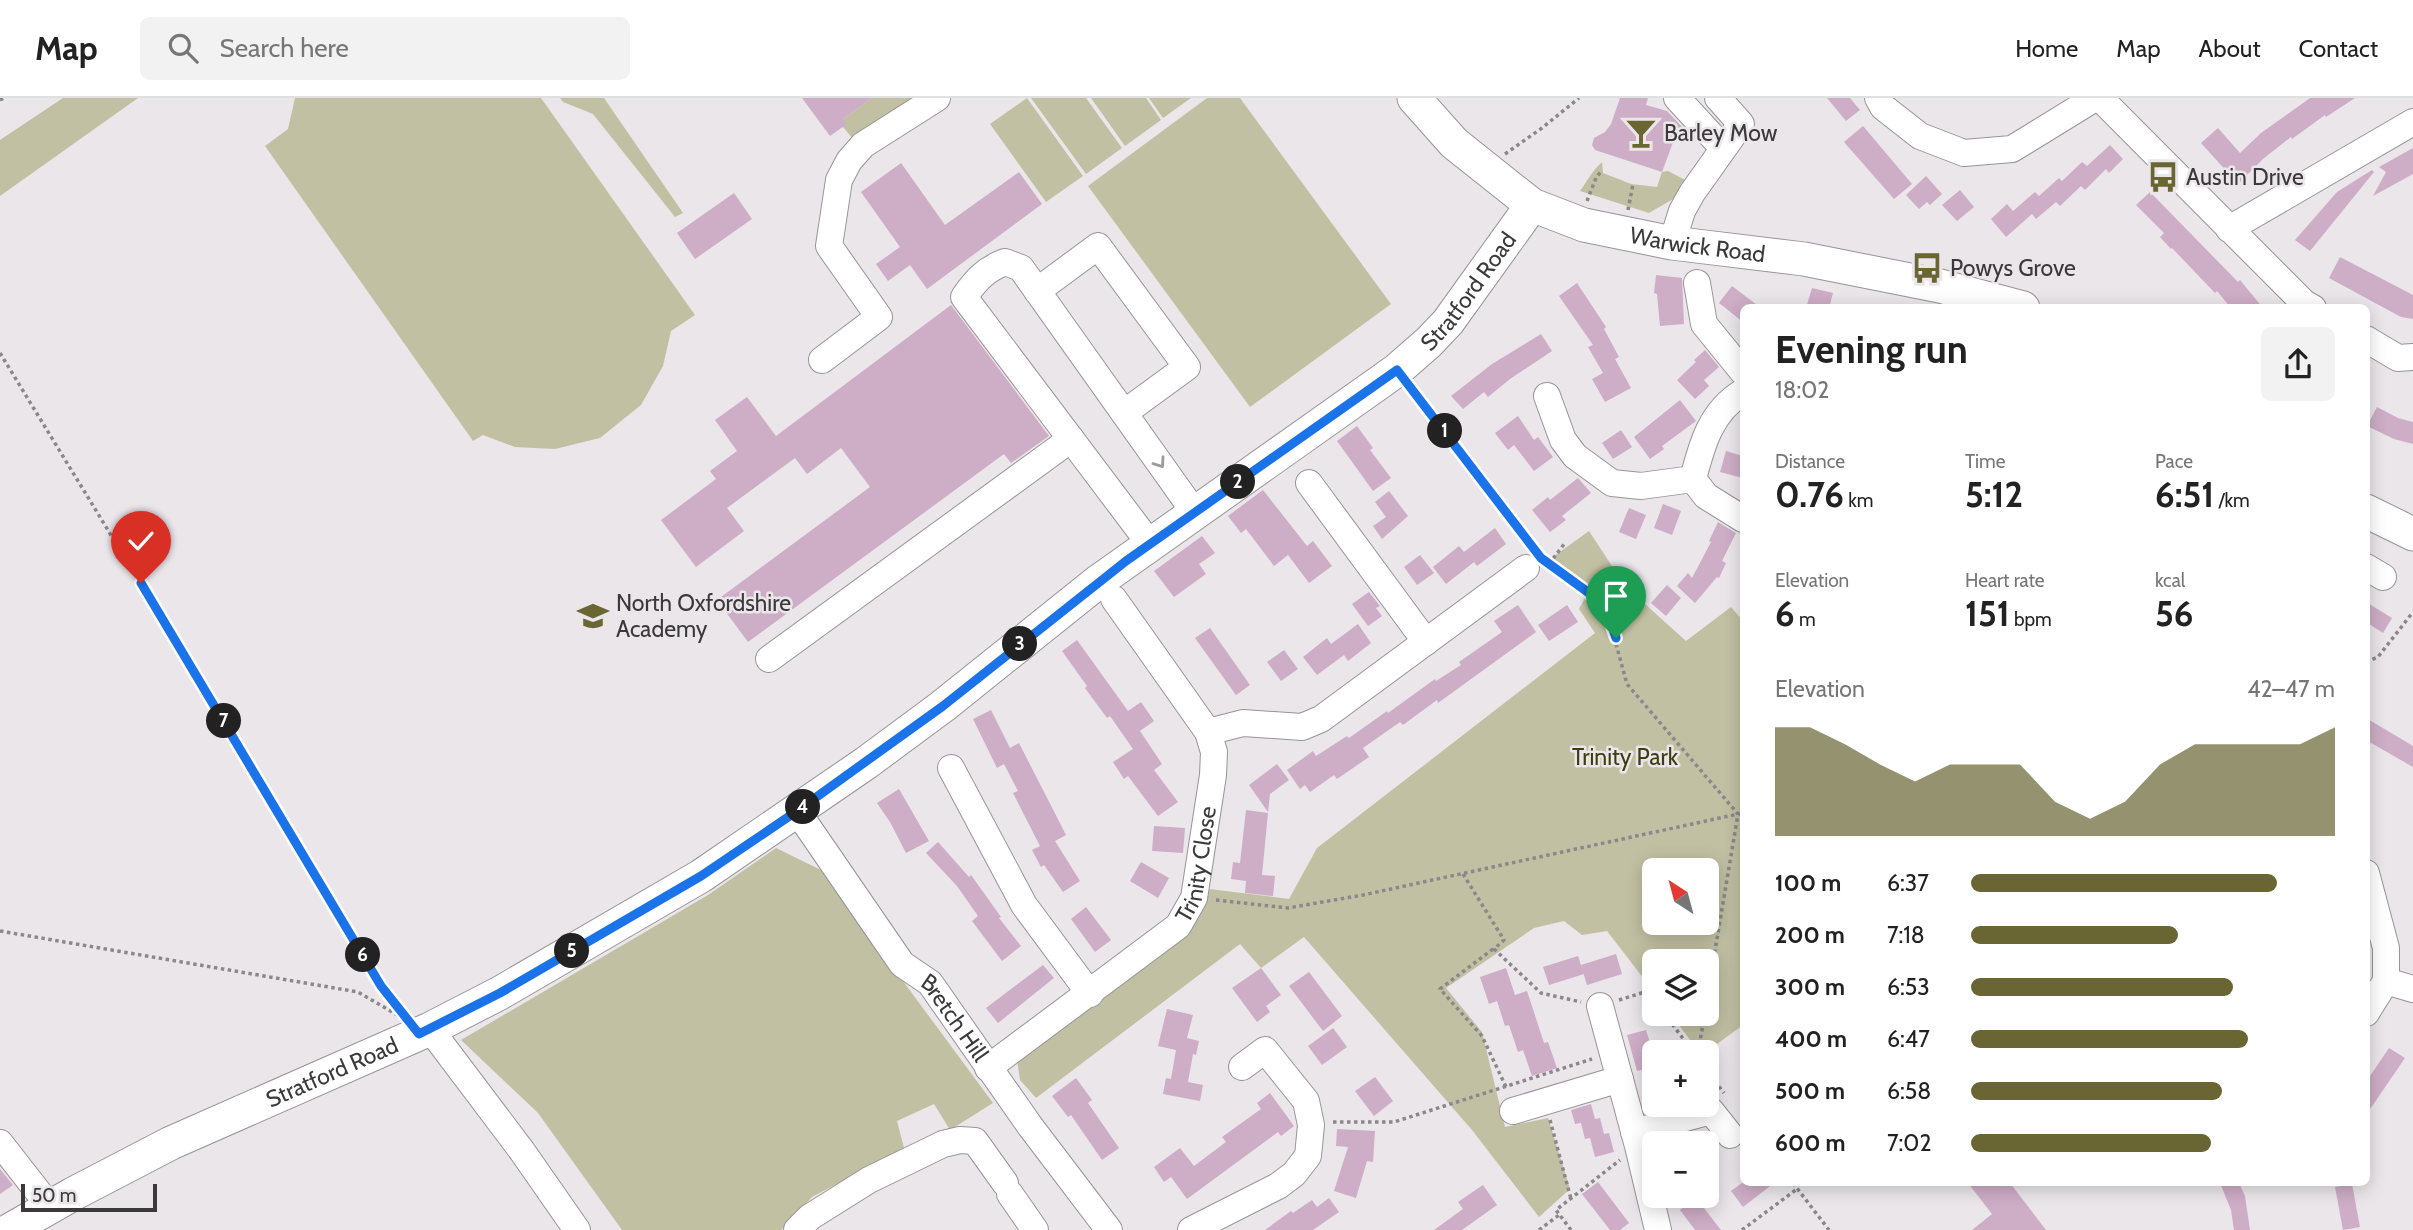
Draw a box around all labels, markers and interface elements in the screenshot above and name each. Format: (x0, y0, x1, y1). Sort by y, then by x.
search box (140, 17, 630, 80)
text: Map (35, 28, 98, 68)
icon: search (164, 29, 202, 67)
text: Search here (220, 32, 349, 64)
text: Home (2015, 34, 2078, 63)
text: Map (2116, 34, 2161, 63)
text: About (2199, 34, 2261, 63)
text: Contact (2299, 34, 2378, 63)
bar icon: Barley Mow (1624, 116, 1658, 150)
place label: Barley Mow (1664, 119, 1778, 147)
bus stop icon: Austin Drive (2146, 160, 2180, 194)
place label: Austin Drive (2186, 163, 2304, 191)
street label: Warwick Road (1627, 221, 1767, 268)
street label: Stratford Road (1414, 227, 1522, 356)
bus stop icon: Powys Grove (1910, 251, 1944, 285)
place label: Powys Grove (1950, 254, 2076, 282)
text: Evening run (1775, 326, 1968, 373)
button: share (2261, 327, 2335, 401)
text: 18:02 (1775, 376, 1829, 404)
pin: 1 (1428, 414, 1462, 448)
text: 1 (1441, 419, 1448, 442)
text: Distance (1775, 450, 1845, 473)
text: Time (1965, 450, 2005, 473)
text: Pace (2155, 450, 2193, 473)
one-way arrow (1151, 455, 1164, 468)
pin: 2 (1220, 464, 1256, 500)
text: 2 (1232, 470, 1243, 493)
text: 0.76 (1775, 473, 1844, 516)
text: 5:12 (1965, 473, 2023, 516)
text: 6:51 (2155, 473, 2214, 516)
text: km (1844, 489, 1873, 512)
text: /km (2214, 489, 2250, 512)
pin (111, 511, 171, 583)
icon: check (122, 522, 160, 560)
pin (1586, 566, 1646, 638)
text: Elevation (1775, 569, 1849, 592)
text: Heart rate (1965, 569, 2045, 592)
text: kcal (2155, 569, 2185, 592)
icon: arrive (1597, 577, 1635, 615)
place label: North Oxfordshire Academy (616, 589, 791, 643)
text: 6 (1775, 592, 1795, 635)
text: 151 (1965, 592, 2010, 635)
text: 56 (2155, 592, 2193, 635)
school or university icon: North Oxfordshire Academy (576, 599, 610, 633)
text: m (1795, 608, 1816, 631)
text: bpm (2010, 608, 2052, 631)
pin: 3 (1002, 626, 1038, 662)
text: 3 (1014, 632, 1025, 655)
text: Elevation (1775, 675, 1865, 703)
text: 42–47 m (2247, 675, 2335, 703)
pin: 7 (206, 704, 242, 738)
text: 7 (219, 709, 228, 732)
park label: Trinity Park (1572, 743, 1679, 771)
pin: 4 (786, 790, 820, 824)
text: 4 (797, 795, 808, 818)
street label: Trinity Close (1169, 804, 1222, 927)
north arrow (1642, 858, 1718, 934)
map controls (1642, 858, 1719, 1208)
text: 100 m (1775, 869, 1841, 897)
text: 6:37 (1887, 869, 1929, 897)
text: 200 m (1775, 921, 1845, 949)
text: 7:18 (1887, 921, 1925, 949)
pin: 5 (554, 934, 590, 968)
pin: 6 (346, 938, 380, 972)
text: 5 (566, 939, 577, 962)
text: 6 (357, 943, 368, 966)
button: layers (1642, 949, 1719, 1026)
street label: Bretch Hill (916, 967, 995, 1067)
text: 300 m (1775, 973, 1845, 1001)
text: 6:53 (1887, 973, 1930, 1001)
text: 400 m (1775, 1025, 1847, 1053)
text: 6:47 (1887, 1025, 1930, 1053)
street label: Stratford Road (262, 1031, 402, 1113)
button: + (1642, 1040, 1719, 1117)
text: 500 m (1775, 1077, 1845, 1105)
text: 6:58 (1887, 1077, 1931, 1105)
text: 600 m (1775, 1129, 1846, 1157)
text: 7:02 (1887, 1129, 1931, 1157)
button: − (1642, 1131, 1719, 1208)
scale bar (21, 1181, 158, 1213)
text: 50 m (32, 1184, 76, 1207)

